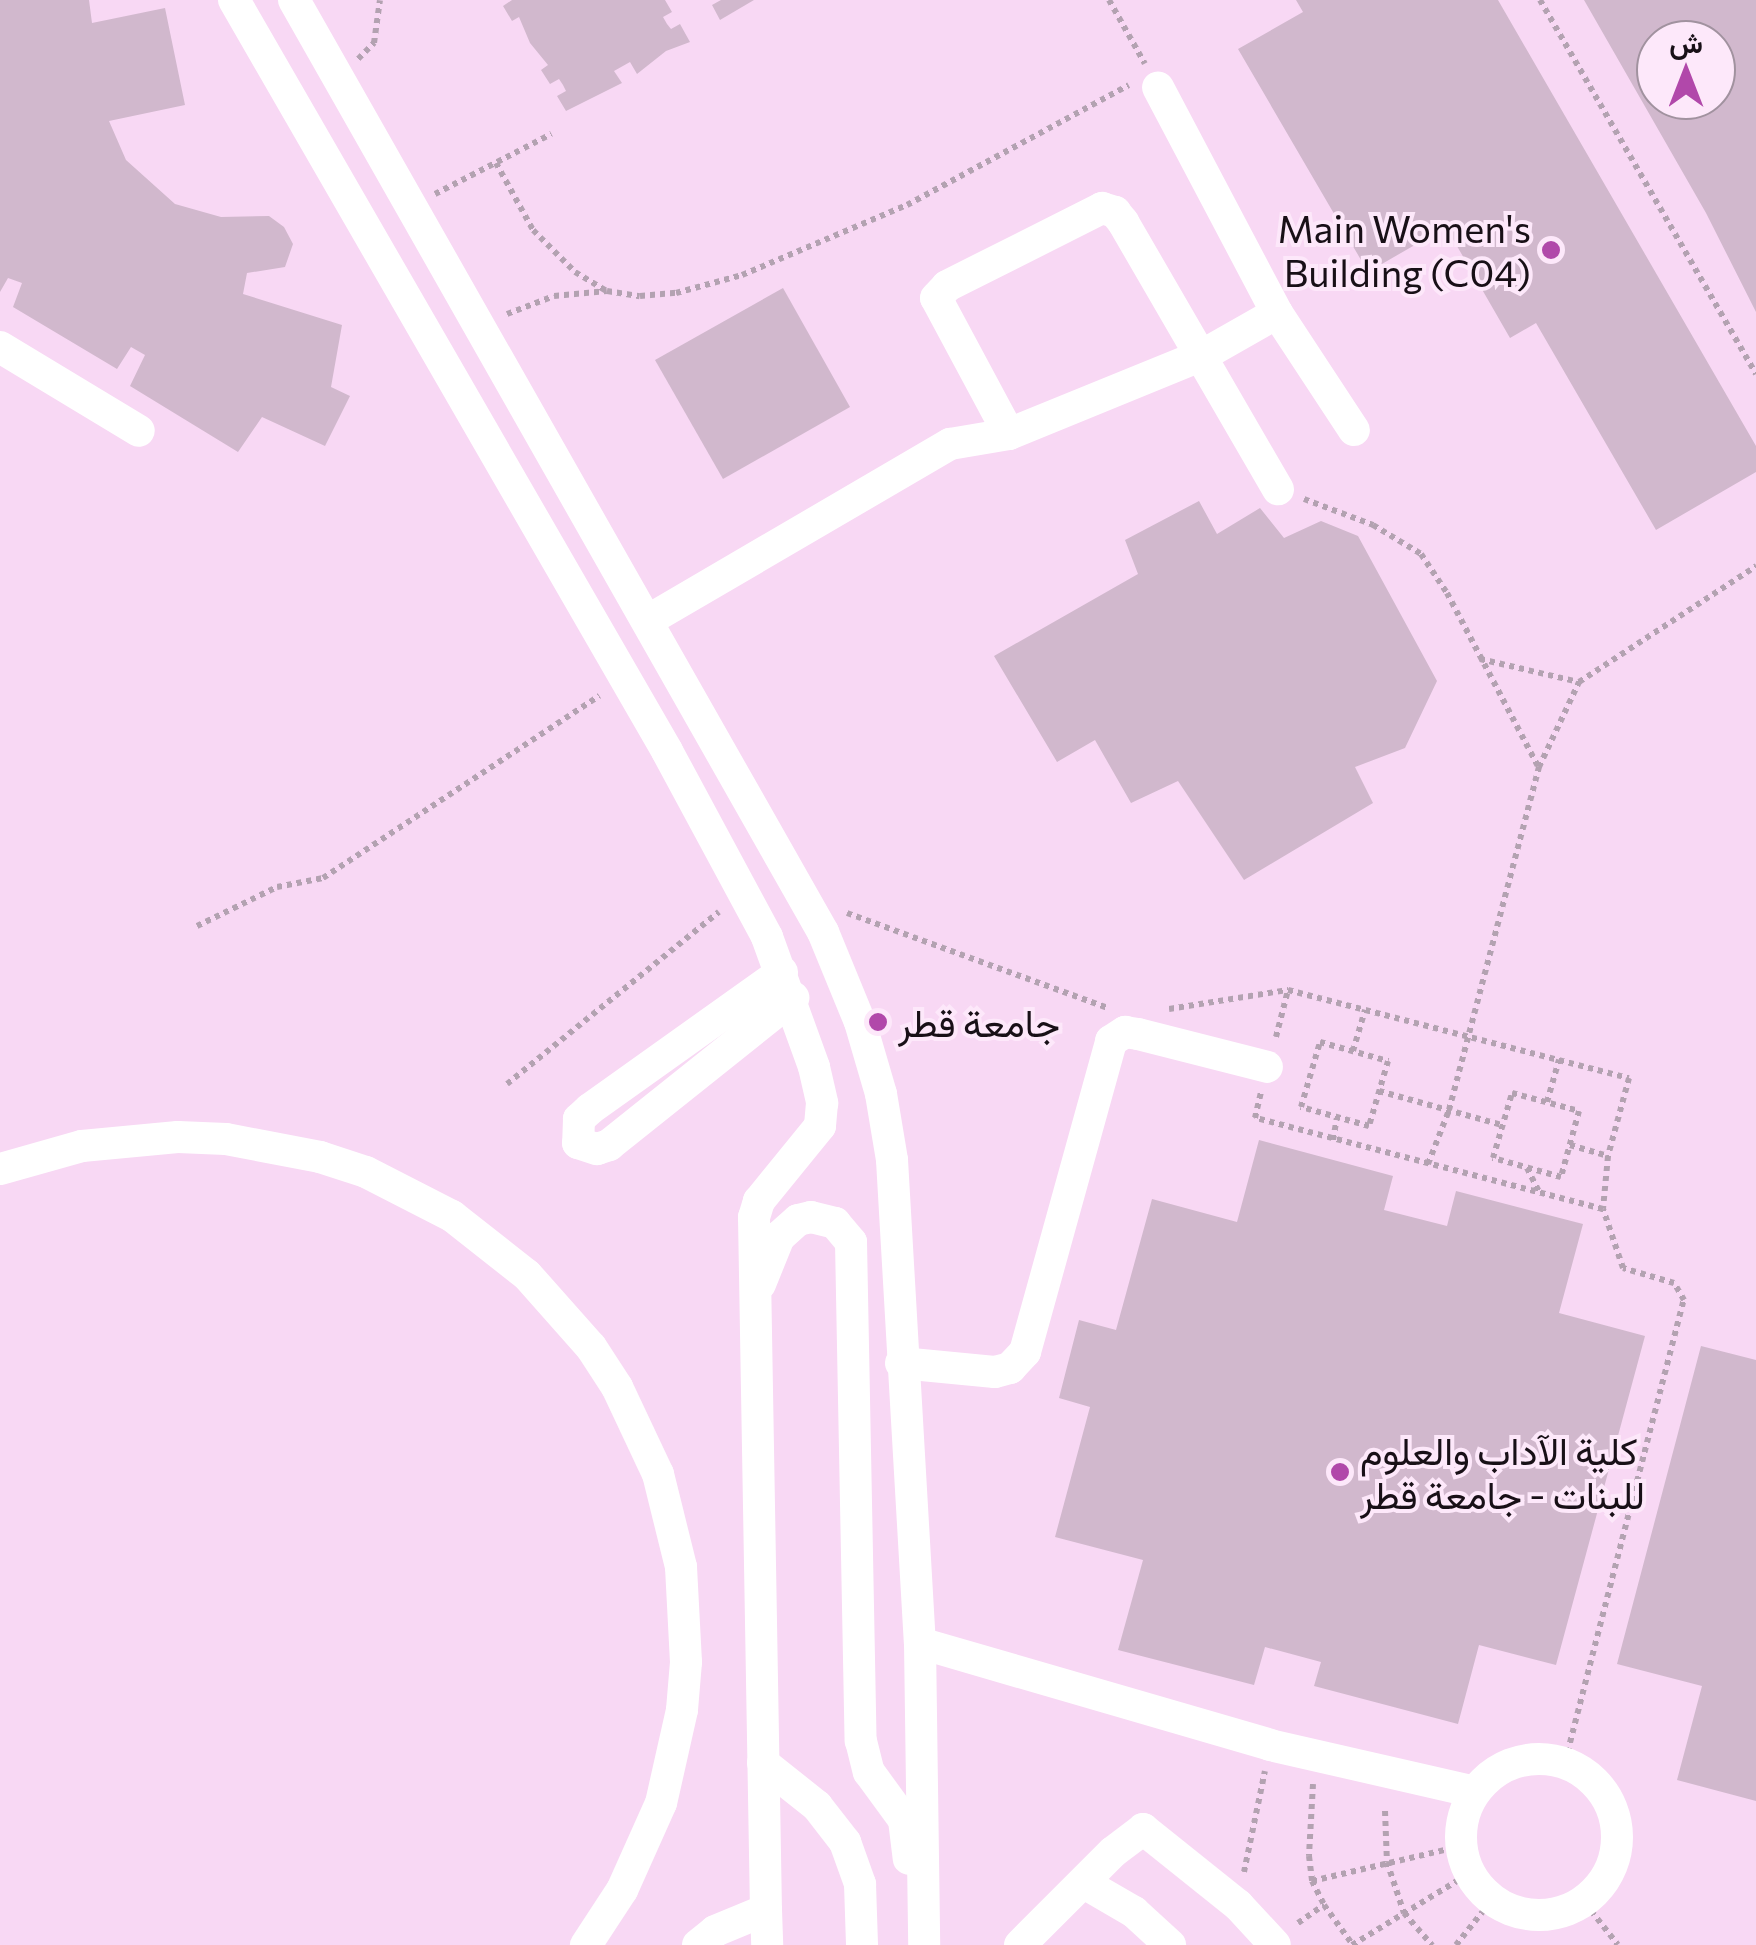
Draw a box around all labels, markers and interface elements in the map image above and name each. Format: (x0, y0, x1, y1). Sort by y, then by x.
north arrow (1636, 20, 1736, 120)
text: ش (1669, 25, 1703, 59)
place label: Main Women's Building (C04) (1278, 205, 1531, 294)
marker: Main Women's Building (C04) (1540, 239, 1562, 261)
place label: جامعة قطر (898, 999, 1060, 1045)
marker: جامعة قطر (867, 1011, 889, 1033)
place label: كلية الآداب والعلوم للبنات - جامعة قطر (1360, 1427, 1645, 1516)
marker: كلية الآداب والعلوم للبنات - جامعة قطر (1329, 1461, 1351, 1483)

